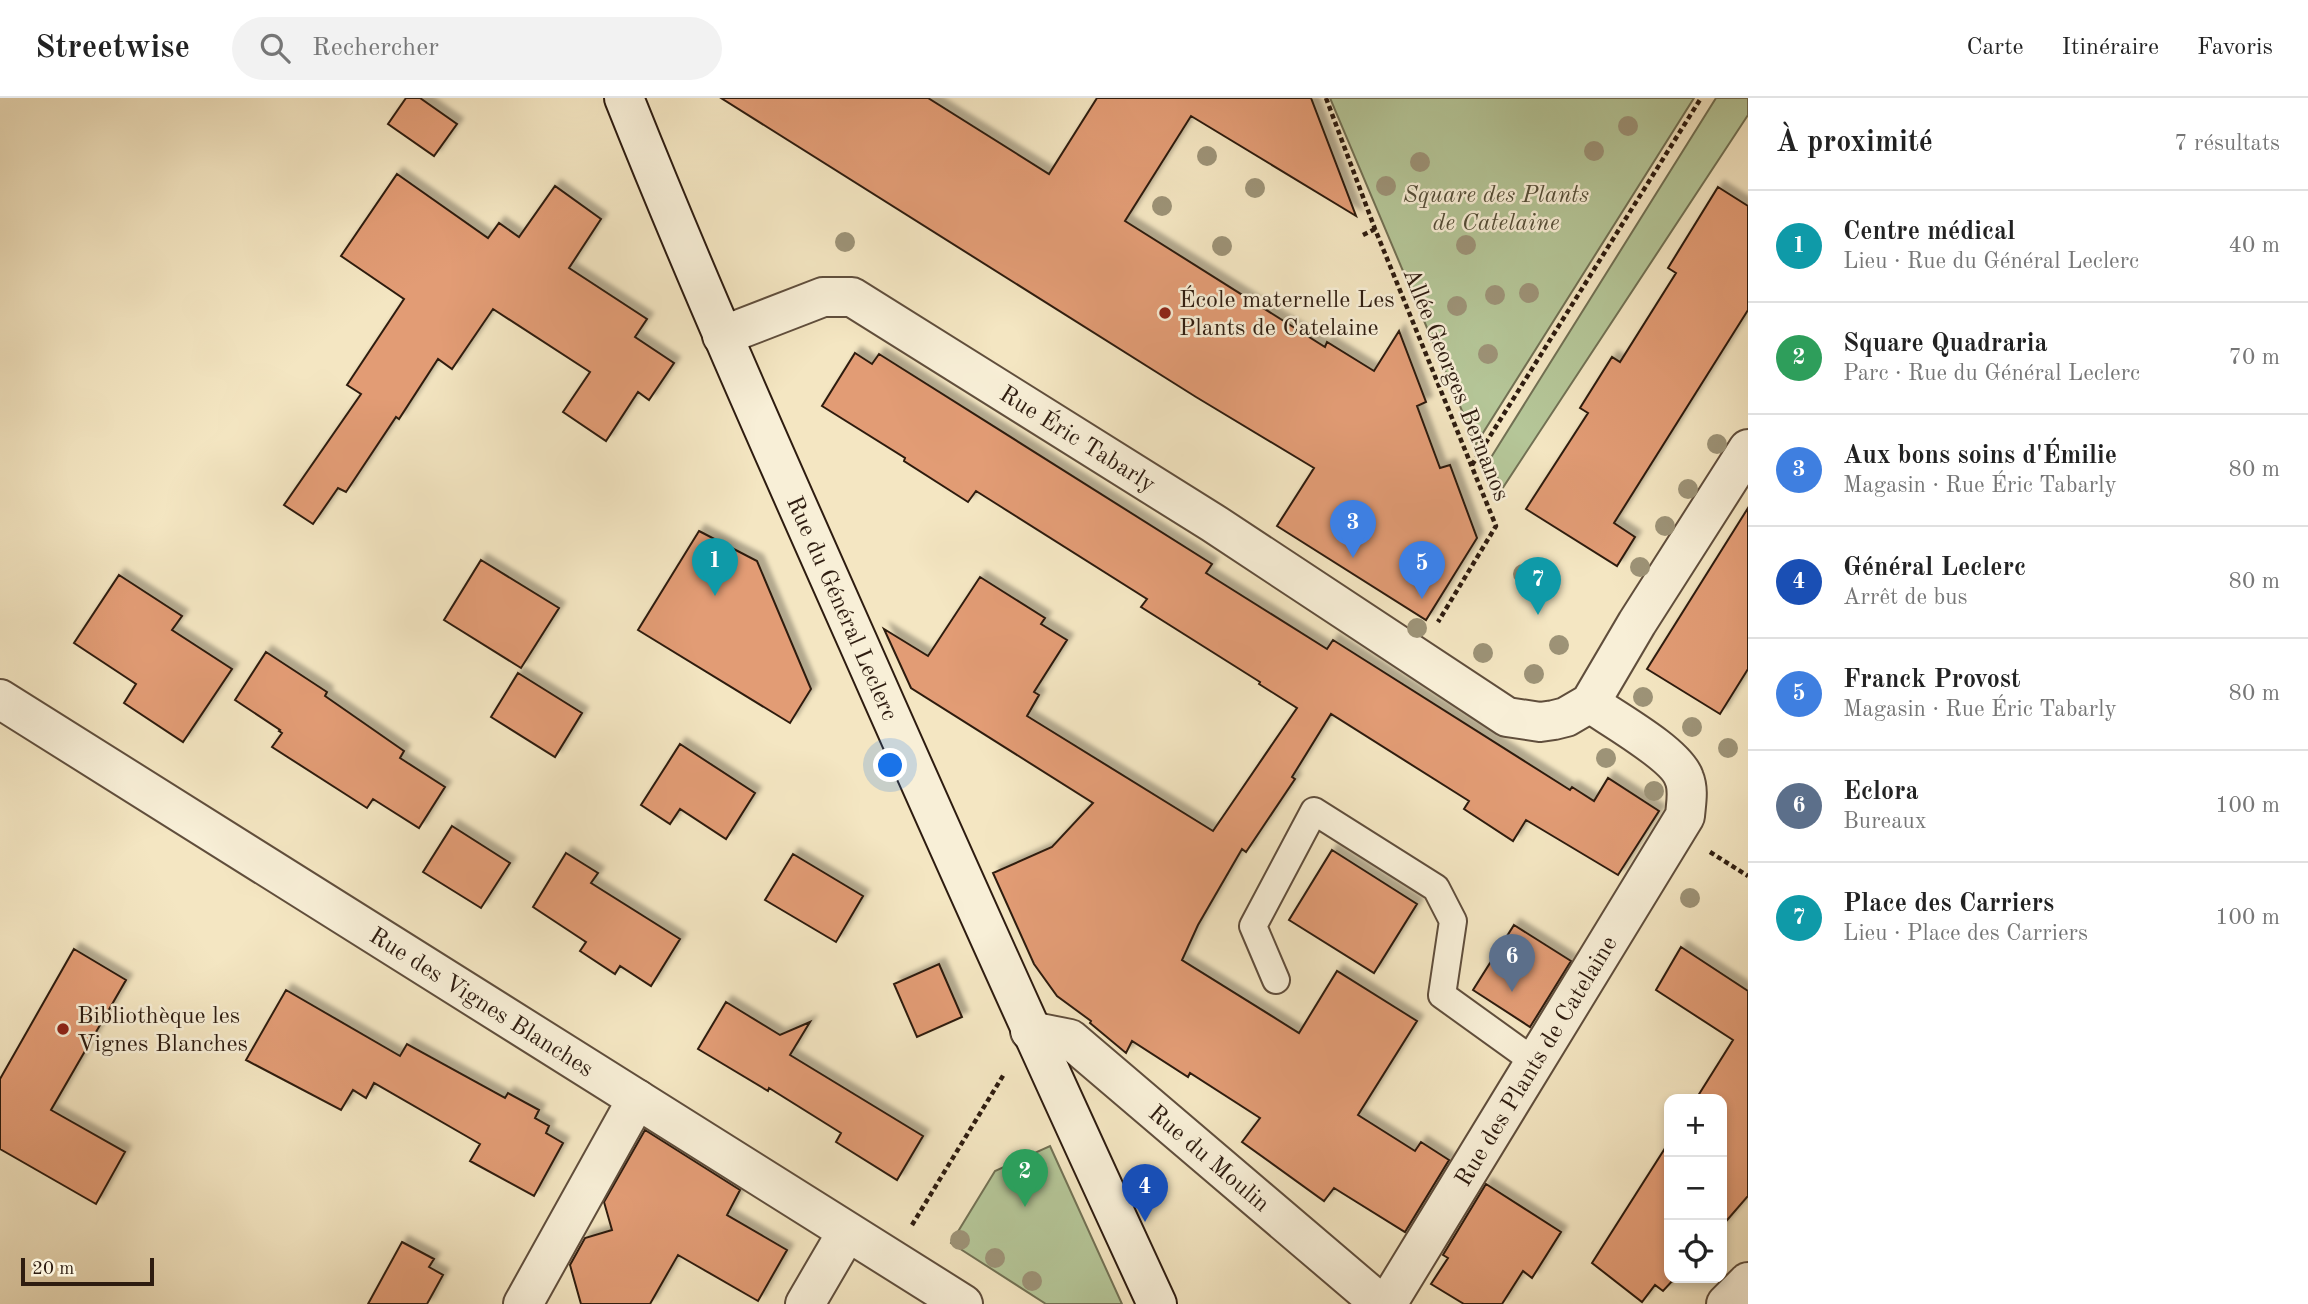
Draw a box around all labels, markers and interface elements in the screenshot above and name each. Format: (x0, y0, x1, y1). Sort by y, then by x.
search box (232, 17, 722, 80)
icon: search (256, 29, 294, 67)
text: Streetwise (35, 32, 190, 65)
text: Rechercher (312, 35, 439, 61)
text: Carte (1966, 36, 2024, 60)
text: Itinéraire (2062, 36, 2159, 60)
text: Favoris (2197, 36, 2273, 60)
text: À proximité (1776, 128, 1933, 158)
text: 7 résultats (2174, 132, 2280, 155)
park label: Square des Plants de Catelaine (1403, 184, 1589, 236)
text: Centre médical (1843, 219, 2015, 245)
text: 1 (1792, 234, 1806, 257)
text: 40 m (2229, 234, 2280, 257)
text: Lieu · Rue du Général Leclerc (1843, 250, 2139, 273)
street label: Allée Georges Bernanos (1397, 265, 1513, 505)
place label: École maternelle Les Plants de Catelaine (1179, 285, 1395, 341)
marker: École maternelle Les Plants de Catelaine (1157, 305, 1173, 321)
text: Square Quadraria (1843, 331, 2048, 357)
text: 2 (1792, 346, 1806, 369)
text: 70 m (2229, 346, 2280, 369)
text: Parc · Rue du Général Leclerc (1843, 362, 2140, 385)
street label: Rue Éric Tabarly (995, 383, 1159, 498)
text: Aux bons soins d'Émilie (1843, 443, 2117, 469)
text: 3 (1792, 458, 1806, 481)
text: 80 m (2229, 458, 2280, 481)
text: Magasin · Rue Éric Tabarly (1843, 474, 2117, 497)
street label: Rue du Général Leclerc (781, 493, 901, 725)
pin: 3 (1330, 500, 1376, 558)
pin: 1 (692, 538, 738, 596)
pin: 5 (1399, 541, 1445, 599)
text: Général Leclerc (1843, 555, 2026, 581)
pin: 7 (1515, 557, 1561, 615)
text: 4 (1792, 570, 1806, 593)
text: 80 m (2229, 570, 2280, 593)
text: Arrêt de bus (1843, 586, 1968, 609)
text: Franck Provost (1843, 667, 2020, 693)
text: 5 (1792, 682, 1806, 705)
text: 80 m (2229, 682, 2280, 705)
text: Magasin · Rue Éric Tabarly (1843, 698, 2117, 721)
your location (873, 748, 907, 782)
text: Eclora (1843, 779, 1919, 805)
text: 6 (1792, 794, 1806, 817)
text: 100 m (2215, 794, 2280, 817)
text: Bureaux (1843, 810, 1927, 833)
text: Place des Carriers (1843, 891, 2054, 917)
text: 7 (1792, 906, 1806, 929)
text: 100 m (2215, 906, 2280, 929)
text: Lieu · Place des Carriers (1843, 922, 2088, 945)
street label: Rue des Vignes Blanches (364, 924, 597, 1083)
street label: Rue des Plants de Catelaine (1452, 933, 1623, 1191)
pin: 6 (1489, 934, 1535, 992)
place label: Bibliothèque les Vignes Blanches (77, 1005, 248, 1057)
marker: Bibliothèque les Vignes Blanches (55, 1021, 71, 1037)
map controls (1664, 1094, 1727, 1283)
button: + (1664, 1094, 1727, 1157)
street label: Rue du Moulin (1143, 1101, 1273, 1217)
pin: 2 (1002, 1149, 1048, 1207)
button: − (1664, 1157, 1727, 1220)
pin: 4 (1122, 1164, 1168, 1222)
button: locate (1664, 1220, 1727, 1283)
scale bar (21, 1255, 154, 1287)
text: 20 m (32, 1260, 74, 1279)

